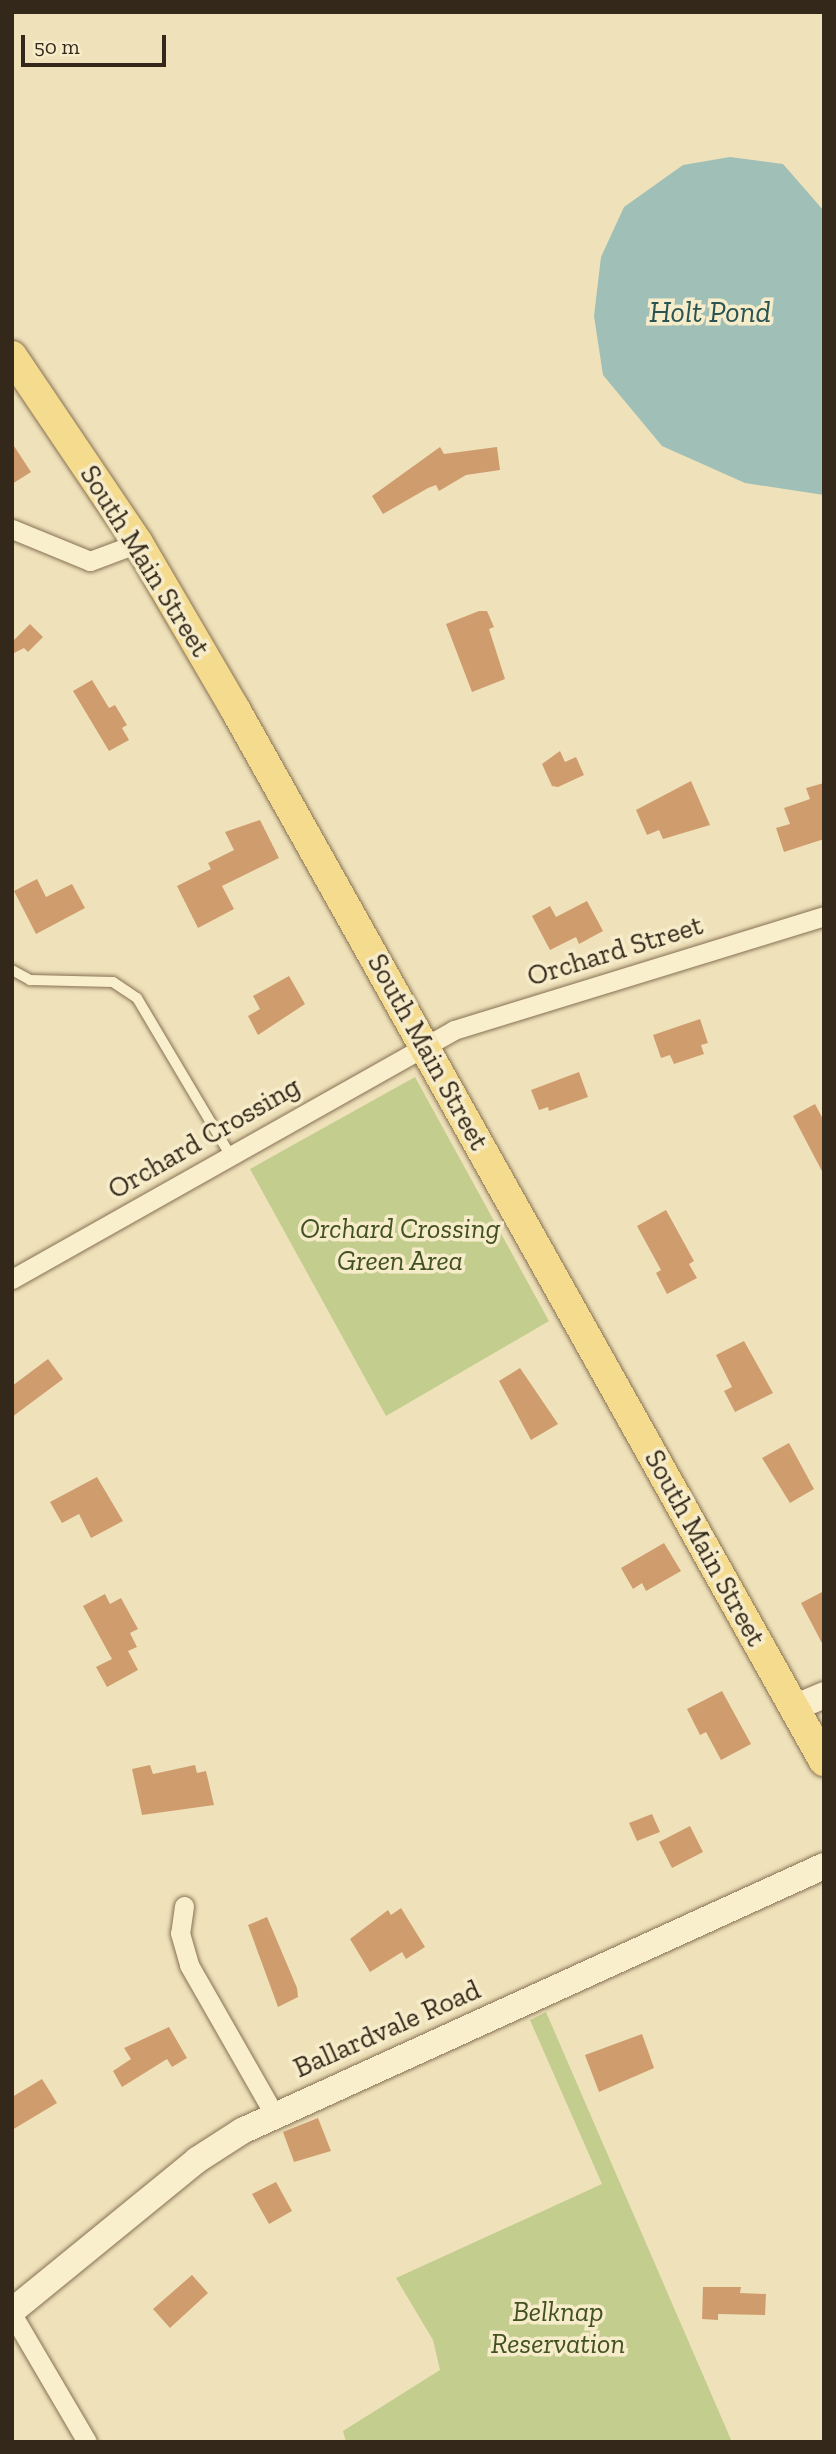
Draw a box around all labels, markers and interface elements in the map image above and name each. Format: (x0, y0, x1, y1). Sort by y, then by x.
scale bar (24, 21, 170, 65)
text: 50 m (34, 34, 80, 59)
water label: Holt Pond (649, 294, 771, 330)
street label: South Main Street (73, 459, 217, 663)
street label: Orchard Street (523, 908, 707, 994)
street label: South Main Street (360, 948, 496, 1156)
street label: Orchard Crossing (102, 1070, 306, 1206)
park label: Orchard Crossing Green Area (300, 1212, 500, 1278)
street label: South Main Street (637, 1444, 773, 1652)
street label: Ballardvale Road (289, 1973, 485, 2085)
park label: Belknap Reservation (491, 2295, 625, 2361)

